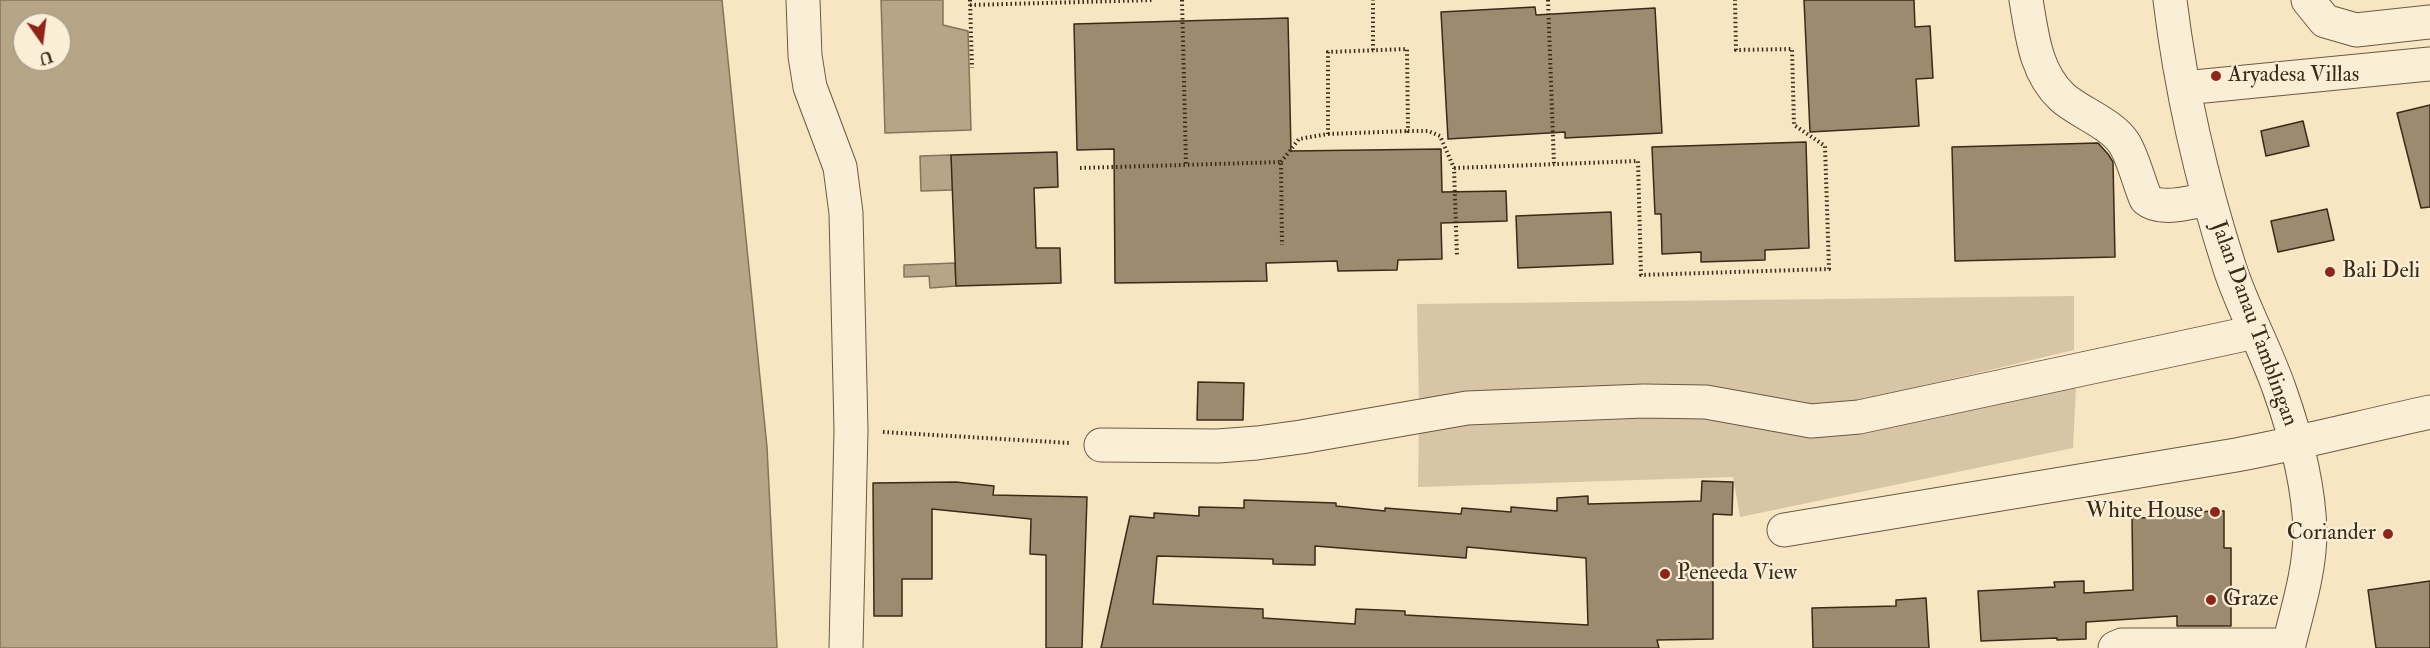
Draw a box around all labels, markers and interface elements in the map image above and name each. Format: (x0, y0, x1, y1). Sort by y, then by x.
north arrow (12, 12, 72, 72)
text: U (37, 46, 55, 69)
place label: Aryadesa Villas (2228, 63, 2359, 89)
marker: Aryadesa Villas (2209, 69, 2223, 83)
street label: Jalan Danau Tamblingan (2204, 218, 2302, 430)
place label: Bali Deli (2342, 259, 2420, 285)
marker: Bali Deli (2323, 265, 2337, 279)
place label: White House (2086, 499, 2203, 525)
marker: White House (2208, 505, 2222, 519)
place label: Coriander (2287, 521, 2376, 547)
marker: Coriander (2381, 527, 2395, 541)
place label: Peneeda View (1677, 561, 1797, 587)
marker: Peneeda View (1658, 567, 1672, 581)
place label: Graze (2223, 587, 2279, 613)
marker: Graze (2204, 593, 2218, 607)

